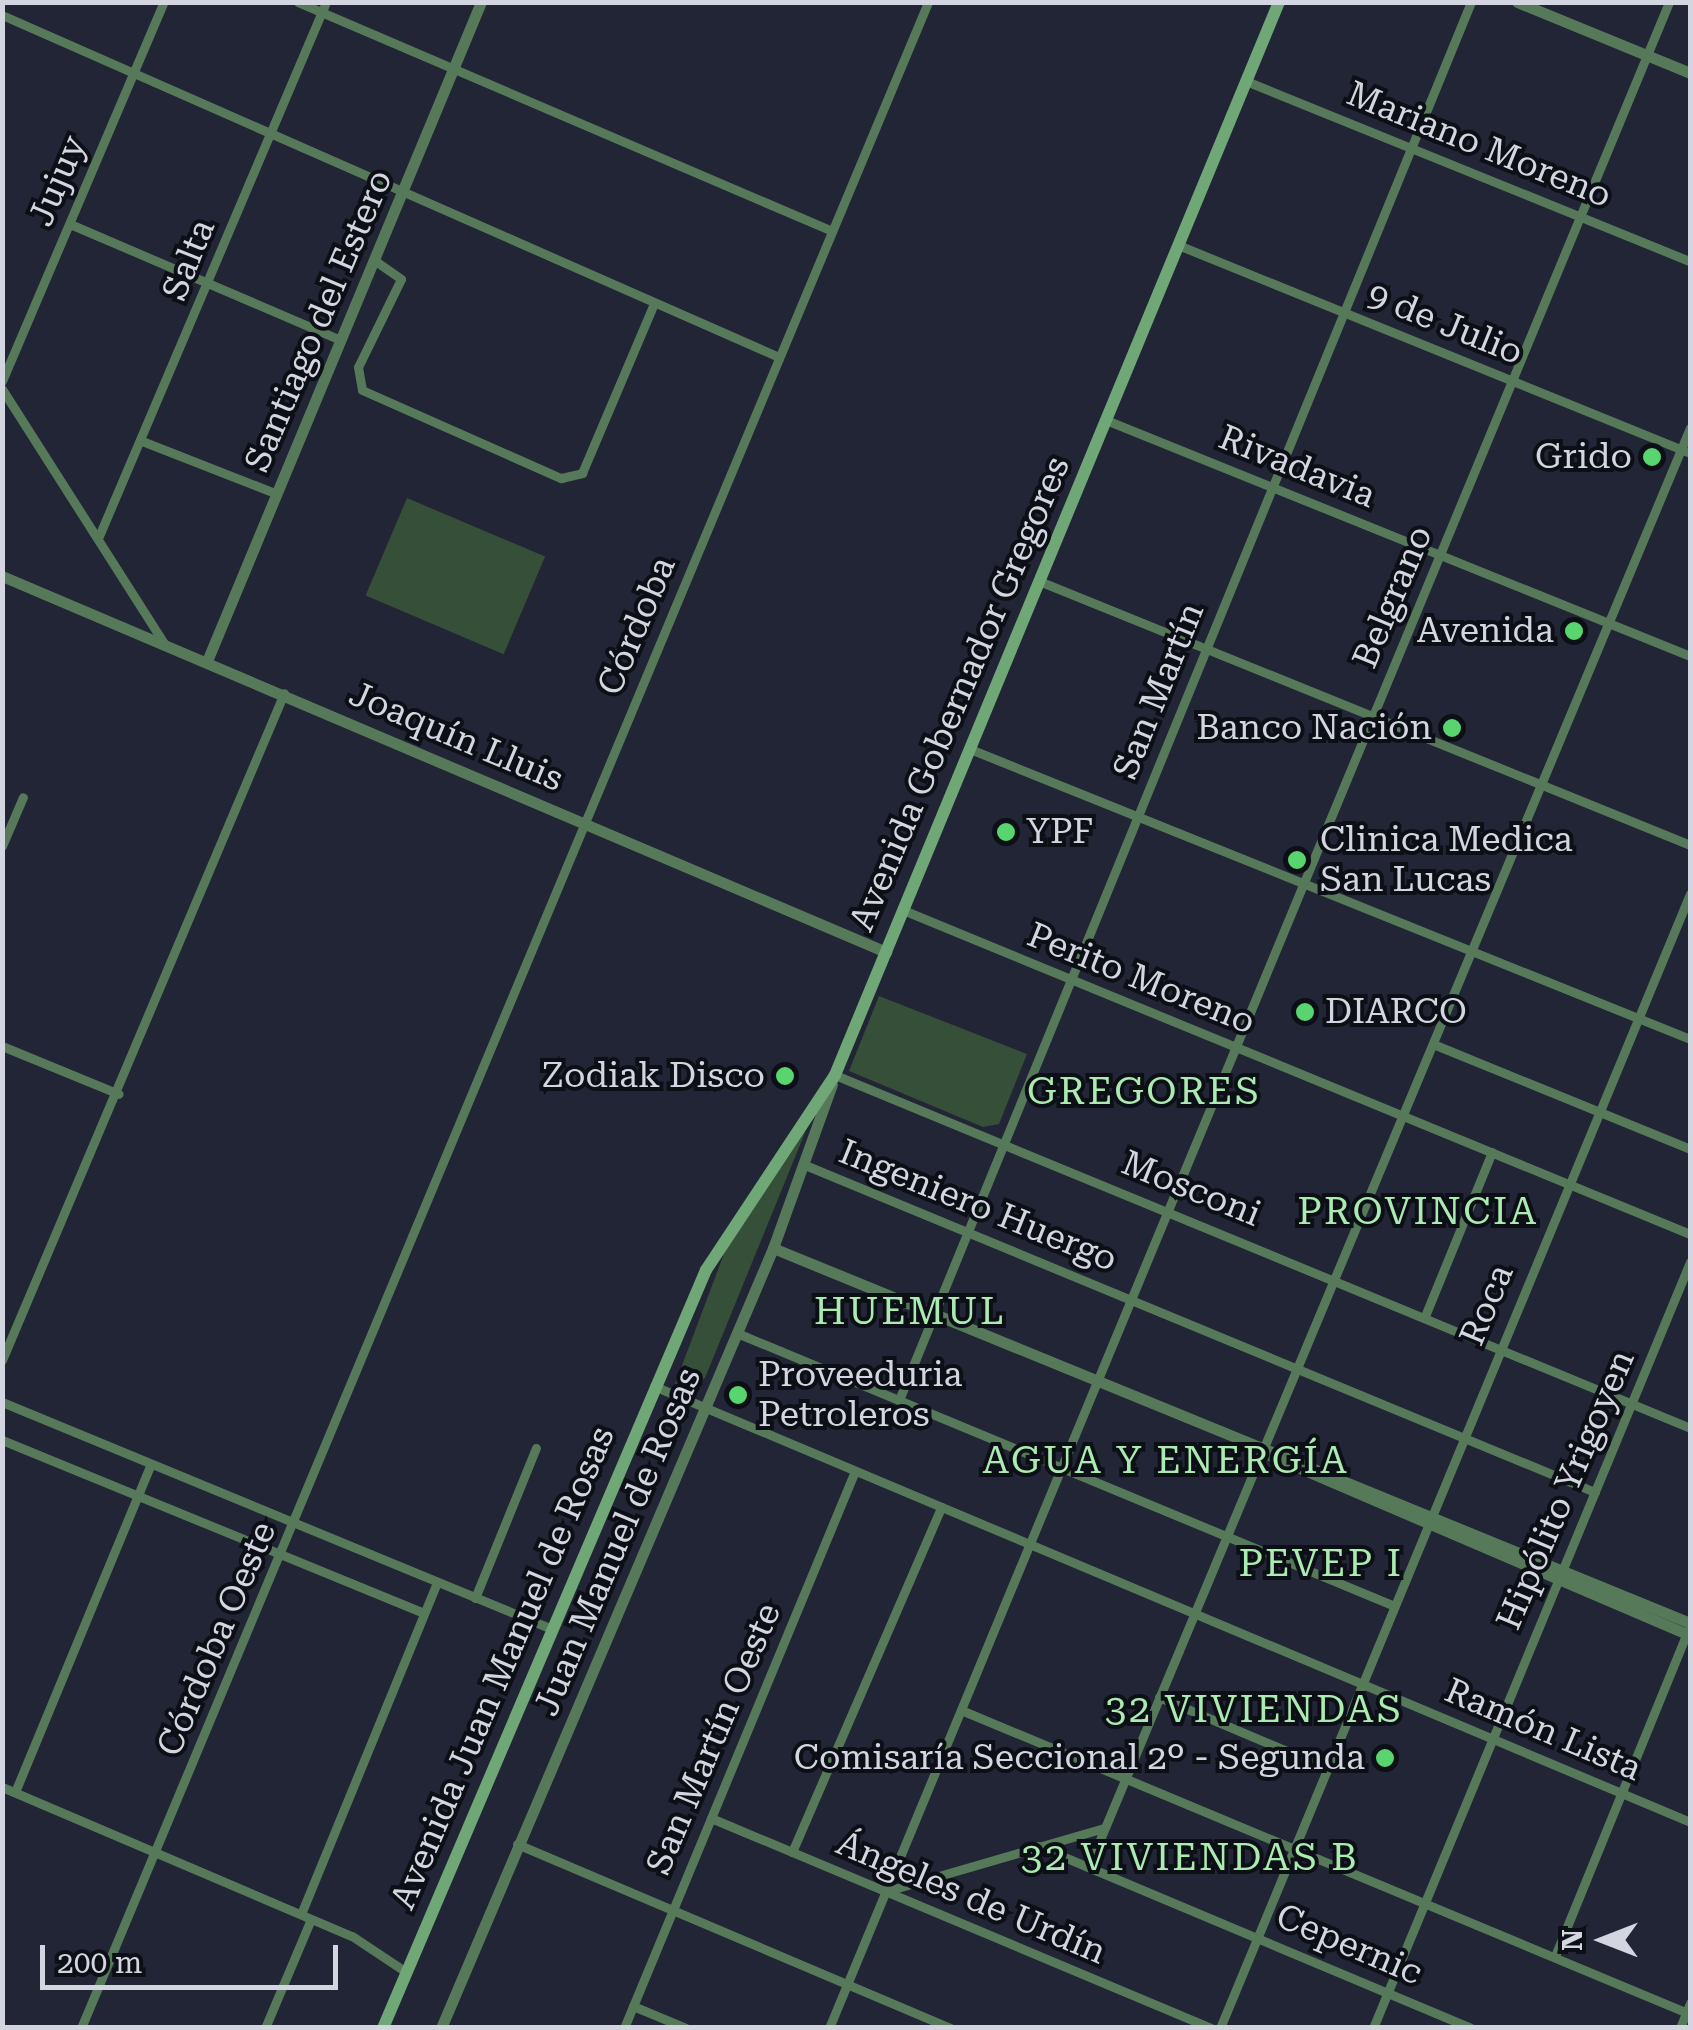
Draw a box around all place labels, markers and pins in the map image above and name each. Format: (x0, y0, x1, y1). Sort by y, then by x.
place label: Grido (1535, 436, 1632, 478)
marker: Grido (1641, 446, 1663, 468)
place label: Avenida (1417, 610, 1554, 652)
marker: Avenida (1563, 620, 1585, 642)
place label: Banco Nación (1196, 707, 1432, 749)
marker: Banco Nación (1441, 717, 1463, 739)
place label: YPF (1026, 811, 1093, 853)
place label: Clinica Medica San Lucas (1320, 819, 1573, 901)
marker: YPF (995, 821, 1017, 843)
marker: Clinica Medica San Lucas (1284, 847, 1310, 873)
place label: DIARCO (1325, 991, 1467, 1033)
marker: DIARCO (1294, 1001, 1316, 1023)
place label: Zodiak Disco (542, 1055, 765, 1097)
marker: Zodiak Disco (774, 1065, 796, 1087)
place label: Proveeduria Petroleros (758, 1354, 963, 1436)
marker: Proveeduria Petroleros (727, 1384, 749, 1406)
place label: Comisaría Seccional 2º - Segunda (794, 1737, 1365, 1779)
marker: Comisaría Seccional 2º - Segunda (1374, 1747, 1396, 1769)

